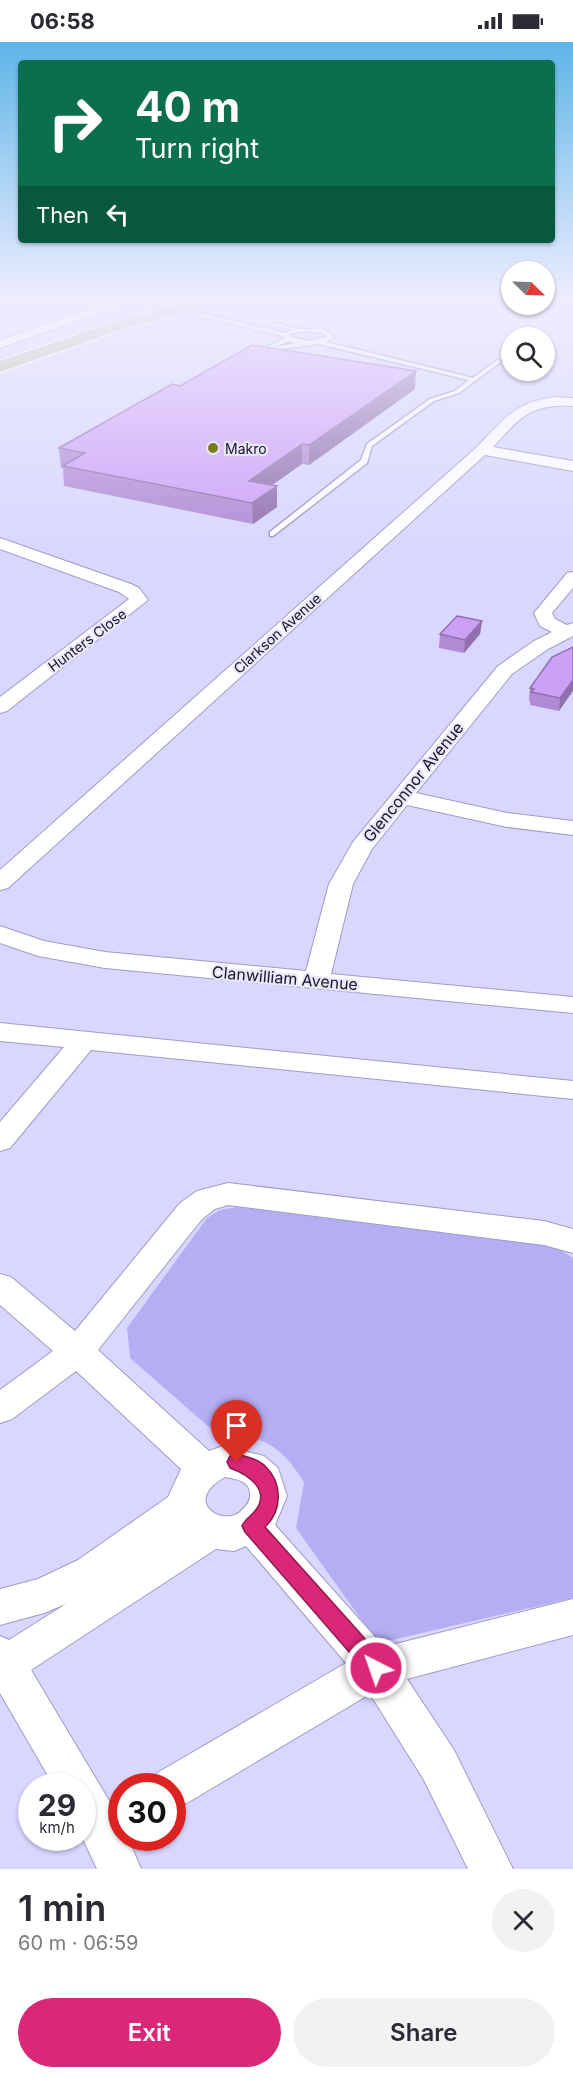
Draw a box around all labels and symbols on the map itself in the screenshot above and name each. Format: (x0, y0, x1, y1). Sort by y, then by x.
north arrow (501, 261, 555, 315)
place label: Makro (225, 440, 267, 457)
marker: Makro (206, 441, 220, 455)
street label: Clarkson Avenue (230, 589, 324, 677)
street label: Hunters Close (44, 605, 130, 675)
street label: Glenconnor Avenue (358, 718, 468, 846)
street label: Clanwilliam Avenue (211, 962, 359, 994)
pin (211, 1400, 262, 1462)
position arrow (344, 1636, 408, 1700)
speed limit sign: 30 (108, 1773, 186, 1851)

